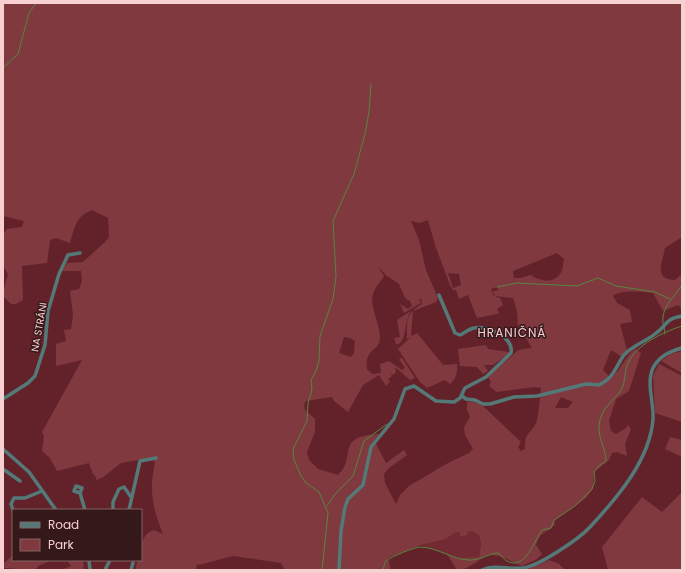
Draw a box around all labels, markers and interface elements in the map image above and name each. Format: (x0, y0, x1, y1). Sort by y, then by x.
street label: NA STRÁNI (27, 301, 51, 353)
district label: HRANIČNÁ (478, 324, 546, 341)
legend (12, 509, 142, 561)
text: Road (48, 516, 79, 533)
text: Park (48, 536, 75, 553)

